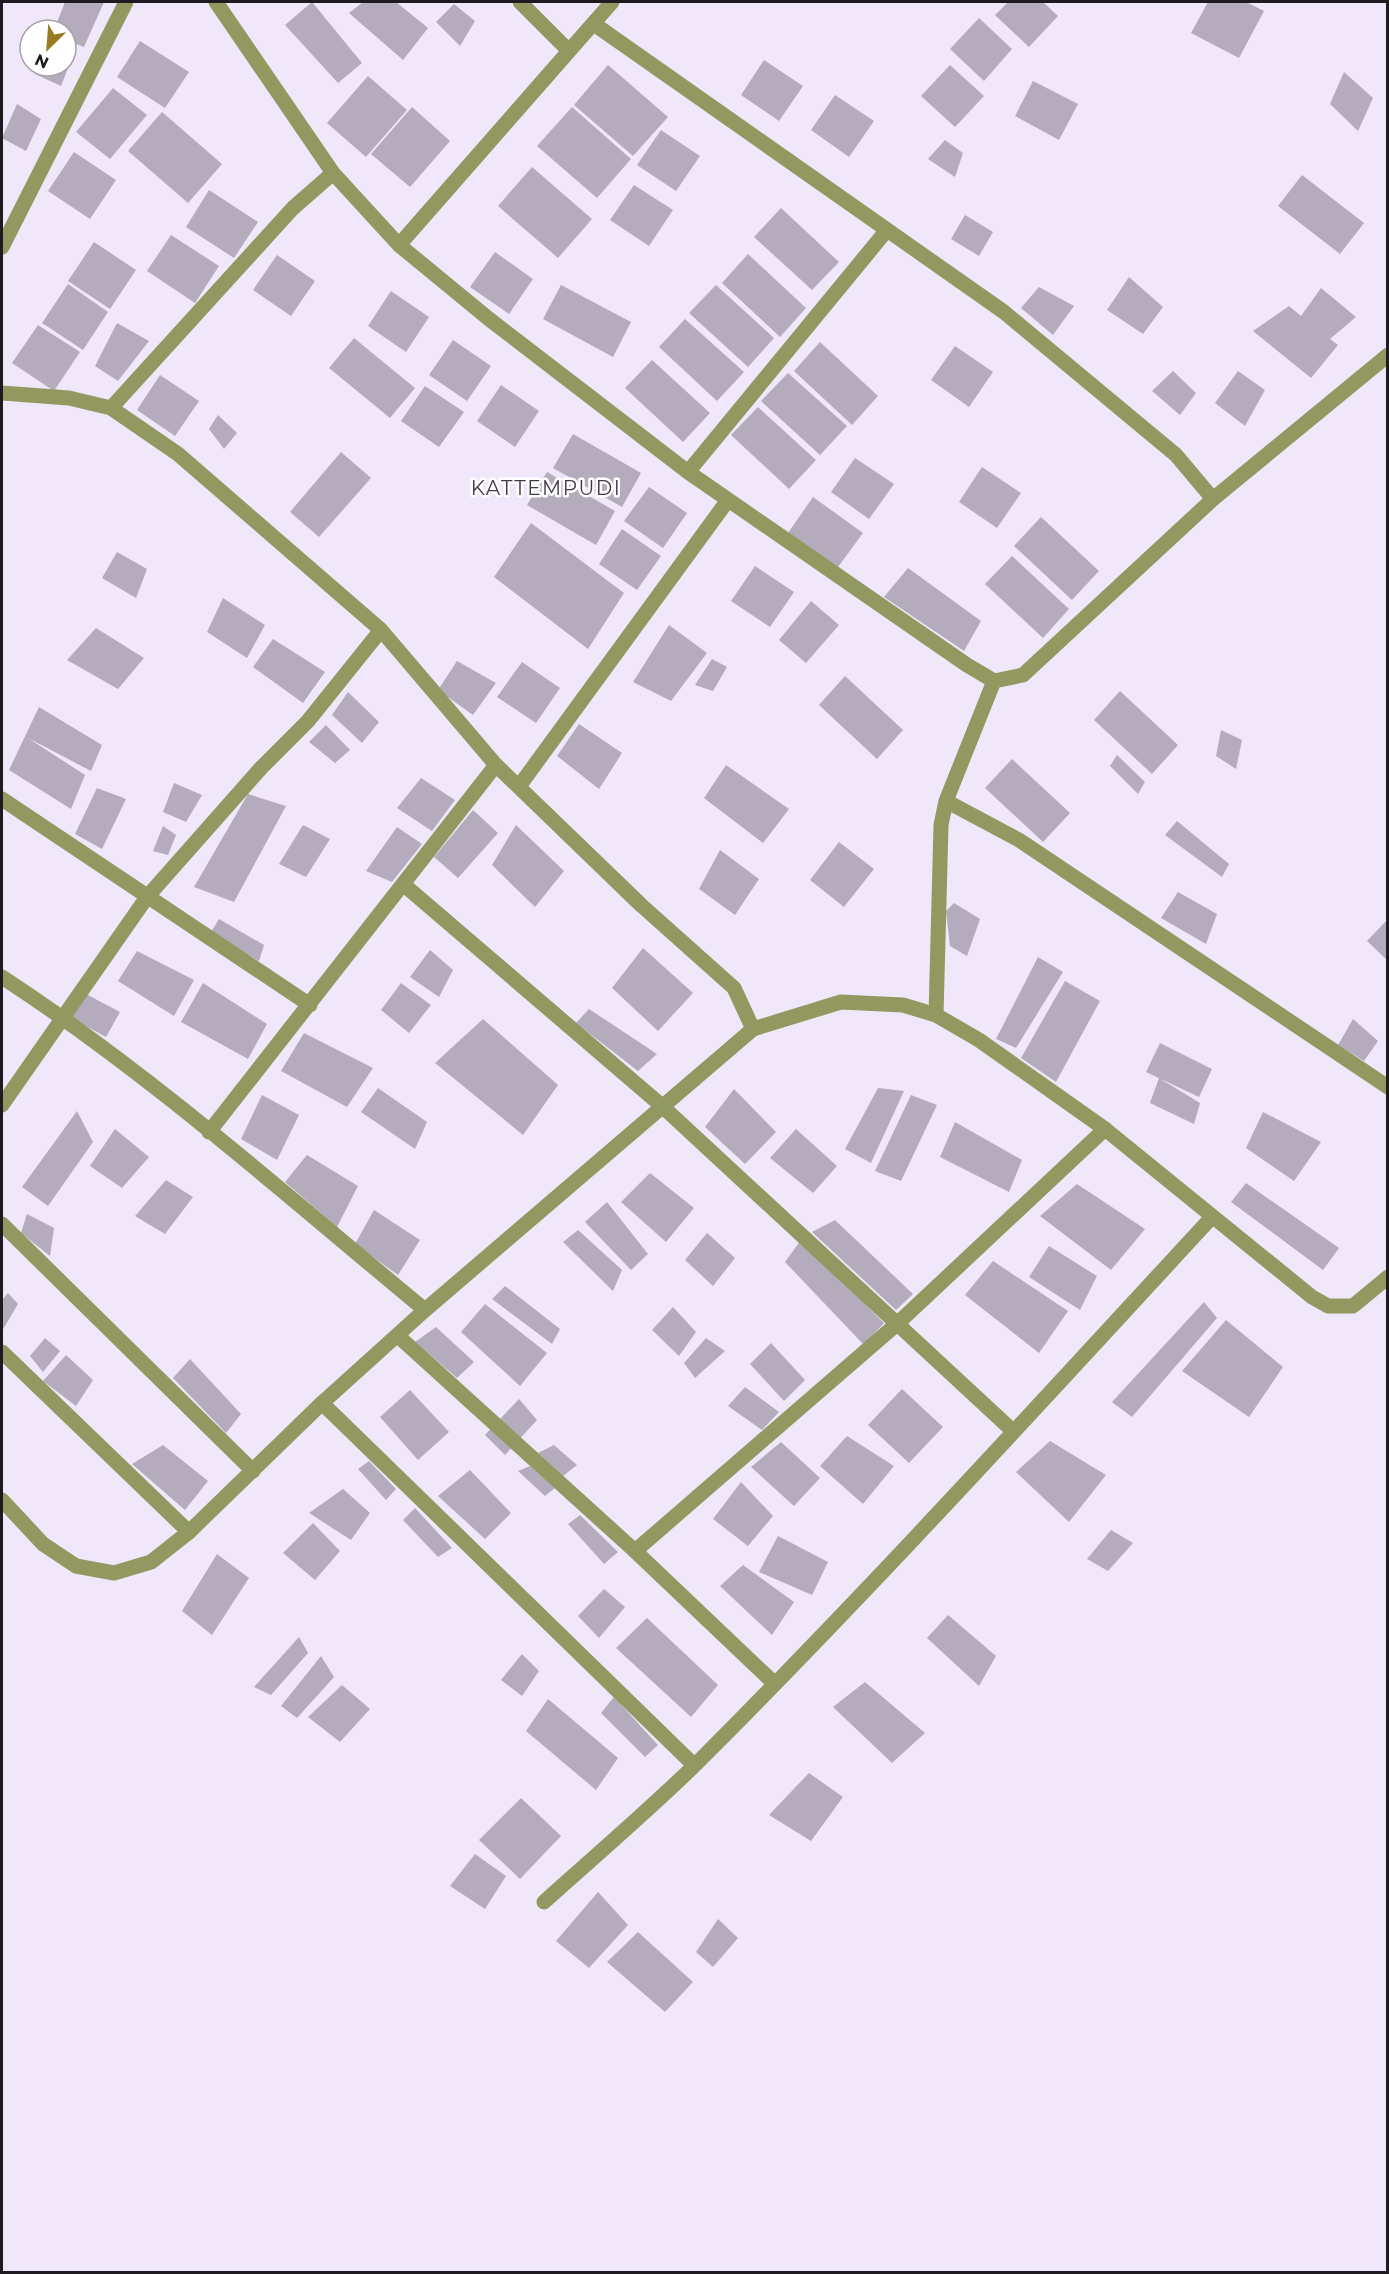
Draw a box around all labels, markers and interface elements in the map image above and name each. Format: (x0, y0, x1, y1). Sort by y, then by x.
north arrow (18, 18, 78, 78)
text: N (32, 50, 52, 72)
district label: KATTEMPUDI (471, 476, 621, 500)

